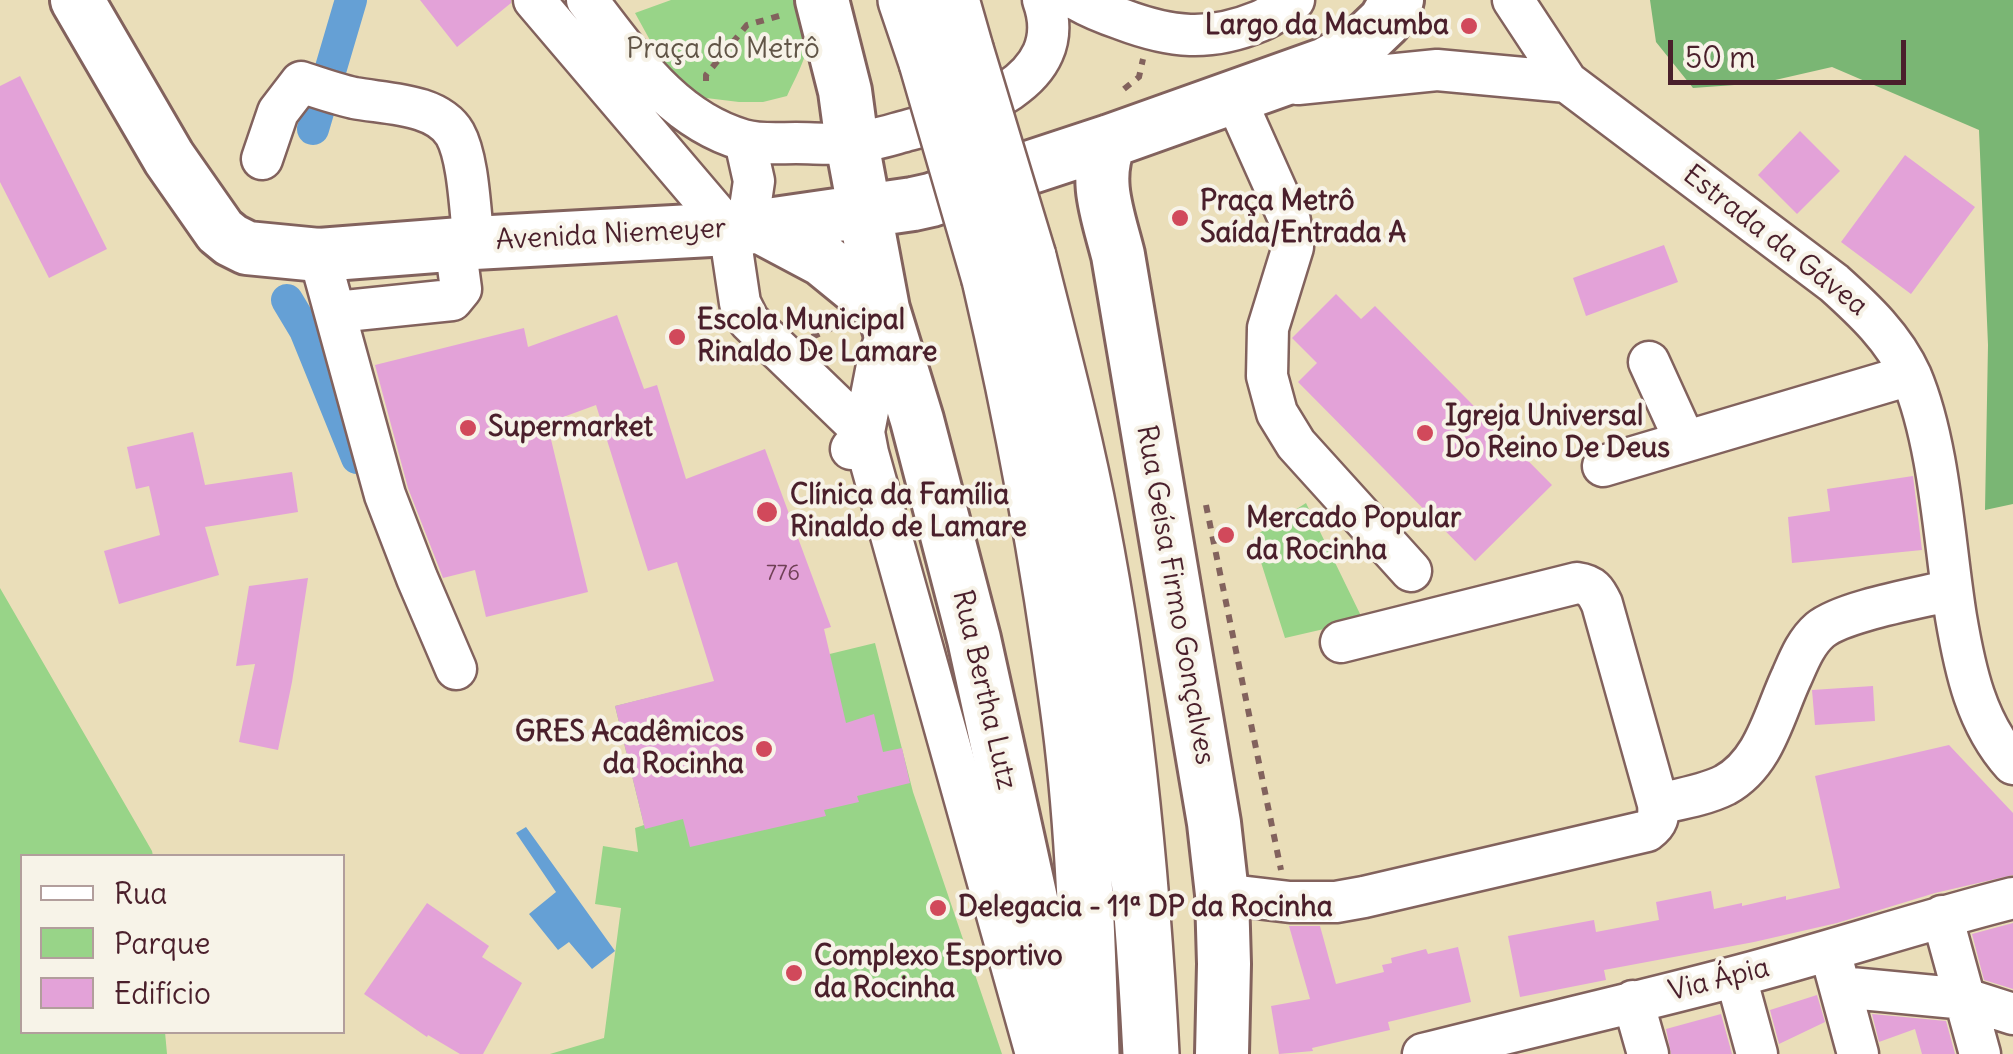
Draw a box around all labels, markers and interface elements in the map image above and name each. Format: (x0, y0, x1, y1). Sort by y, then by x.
place label: Largo da Macumba (1205, 9, 1449, 43)
marker: Largo da Macumba (1458, 15, 1480, 37)
scale bar (1673, 20, 1910, 82)
park label: Praça do Metrô (626, 33, 820, 67)
text: 50 m (1685, 38, 1755, 76)
street label: Estrada da Gávea (1676, 159, 1874, 323)
place label: Praça Metrô Saída/Entrada A (1200, 185, 1406, 251)
marker: Praça Metrô Saída/Entrada A (1169, 207, 1191, 229)
street label: Avenida Niemeyer (495, 212, 727, 258)
place label: Escola Municipal Rinaldo De Lamare (697, 304, 937, 370)
marker: Escola Municipal Rinaldo De Lamare (666, 326, 688, 348)
place label: Igreja Universal Do Reino De Deus (1445, 400, 1670, 466)
place label: Supermarket (488, 411, 653, 445)
marker: Supermarket (457, 417, 479, 439)
marker: Igreja Universal Do Reino De Deus (1414, 422, 1436, 444)
street label: Rua Geísa Firmo Gonçalves (1129, 423, 1221, 767)
place label: Clínica da Família Rinaldo de Lamare (790, 479, 1027, 545)
marker: Clínica da Família Rinaldo de Lamare (754, 499, 780, 525)
place label: Mercado Popular da Rocinha (1246, 502, 1462, 568)
marker: Mercado Popular da Rocinha (1215, 524, 1237, 546)
house number: 776 (766, 561, 800, 587)
street label: Rua Bertha Lutz (945, 587, 1023, 793)
place label: GRES Acadêmicos da Rocinha (515, 716, 744, 782)
marker: GRES Acadêmicos da Rocinha (753, 738, 775, 760)
legend (20, 854, 345, 1034)
text: Rua (114, 874, 167, 912)
place label: Delegacia - 11ª DP da Rocinha (958, 891, 1333, 925)
marker: Delegacia - 11ª DP da Rocinha (927, 897, 949, 919)
text: Parque (114, 924, 210, 962)
place label: Complexo Esportivo da Rocinha (814, 940, 1063, 1006)
street label: Via Ápia (1665, 951, 1773, 1009)
marker: Complexo Esportivo da Rocinha (783, 962, 805, 984)
text: Edifício (114, 974, 211, 1012)

